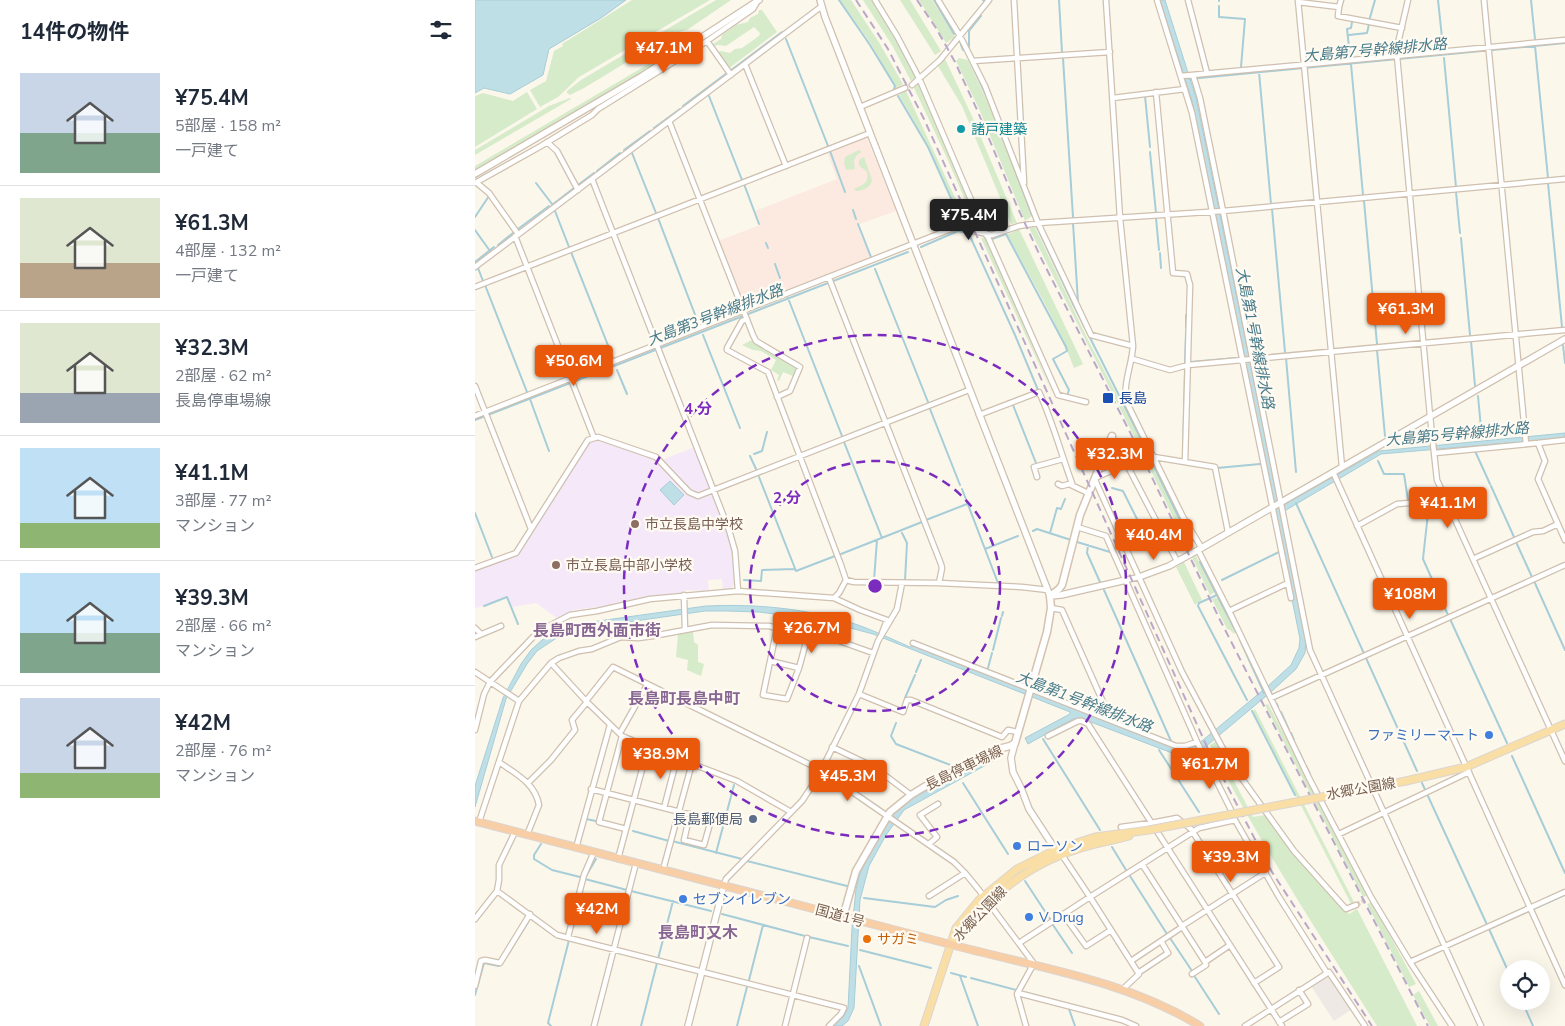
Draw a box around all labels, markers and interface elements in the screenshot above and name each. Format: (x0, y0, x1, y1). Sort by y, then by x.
icon: filters (427, 16, 455, 44)
text: 14件の物件 (20, 18, 129, 46)
pin: ¥47.1M (623, 32, 705, 74)
water label: 大島第7号幹線排水路 (1302, 34, 1450, 66)
text: ¥47.1M (636, 37, 692, 59)
text: ¥75.4M (175, 84, 249, 112)
icon: home (60, 93, 120, 153)
text: 5部屋 · 158 m² (175, 115, 281, 137)
place label: 諸戸建築 (971, 120, 1027, 139)
marker: 諸戸建築 (955, 123, 967, 135)
text: 一戸建て (175, 140, 239, 162)
pin: ¥75.4M (928, 198, 1010, 241)
text: ¥75.4M (941, 204, 997, 226)
text: ¥61.3M (175, 209, 249, 237)
icon: home (60, 218, 120, 278)
text: 4部屋 · 132 m² (175, 240, 281, 262)
text: 一戸建て (175, 265, 239, 287)
water label: 大島第1号幹線排水路 (1231, 265, 1279, 413)
water label: 大島第3号幹線排水路 (644, 279, 788, 350)
pin: ¥61.3M (1365, 292, 1447, 335)
text: ¥61.3M (1378, 298, 1434, 320)
text: ¥32.3M (175, 334, 249, 362)
icon: home (60, 343, 120, 403)
pin: ¥50.6M (533, 344, 615, 387)
text: ¥50.6M (546, 350, 602, 372)
text: 2部屋 · 62 m² (175, 365, 272, 387)
place label: 長島 (1119, 389, 1147, 408)
text: 長島停車場線 (175, 390, 271, 412)
marker: 長島 (1101, 391, 1115, 405)
text: 4 分 (684, 399, 712, 419)
water label: 大島第5号幹線排水路 (1384, 418, 1532, 450)
pin: ¥32.3M (1074, 438, 1156, 480)
text: ¥32.3M (1087, 443, 1143, 465)
text: ¥41.1M (175, 459, 249, 487)
icon: home (60, 468, 120, 528)
pin: ¥41.1M (1407, 486, 1489, 529)
text: 2 分 (773, 488, 801, 508)
text: 3部屋 · 77 m² (175, 490, 272, 512)
text: ¥41.1M (1420, 492, 1476, 514)
text: マンション (175, 515, 255, 537)
place label: 市立長島中学校 (645, 515, 743, 534)
marker: 市立長島中学校 (629, 518, 641, 530)
pin: ¥40.4M (1113, 518, 1195, 561)
text: ¥40.4M (1126, 524, 1182, 546)
place label: 市立長島中部小学校 (566, 556, 692, 575)
marker: 市立長島中部小学校 (550, 559, 562, 571)
centre of rings (866, 577, 884, 595)
pin: ¥108M (1375, 578, 1445, 620)
text: ¥108M (1384, 583, 1436, 605)
text: ¥39.3M (175, 584, 249, 612)
icon: home (60, 593, 120, 653)
pin: ¥26.7M (771, 612, 853, 654)
text: 2部屋 · 66 m² (175, 615, 272, 637)
text: ¥26.7M (784, 617, 840, 639)
district label: 長島町西外面市街 (533, 620, 661, 642)
text: マンション (175, 640, 255, 662)
water label: 大島第1号幹線排水路 (1013, 667, 1157, 738)
district label: 長島町長島中町 (628, 688, 740, 710)
text: ¥42M (175, 709, 231, 737)
icon: home (60, 718, 120, 778)
place label: ファミリーマート (1367, 726, 1479, 745)
marker: ファミリーマート (1483, 729, 1495, 741)
pin: ¥38.9M (620, 738, 702, 780)
text: 2部屋 · 76 m² (175, 740, 272, 762)
street label: 長島停車場線 (922, 741, 1006, 795)
text: ¥38.9M (633, 743, 689, 765)
pin: ¥61.7M (1169, 748, 1251, 790)
text: ¥61.7M (1182, 753, 1238, 775)
pin: ¥45.3M (807, 760, 889, 802)
text: マンション (175, 765, 255, 787)
text: ¥45.3M (820, 765, 876, 787)
street label: 水郷公園線 (1325, 774, 1397, 804)
place label: 長島郵便局 (673, 810, 743, 829)
marker: 長島郵便局 (747, 813, 759, 825)
place label: ローソン (1027, 837, 1083, 856)
marker: ローソン (1011, 840, 1023, 852)
pin: ¥39.3M (1190, 840, 1272, 883)
text: ¥39.3M (1203, 846, 1259, 868)
street label: 水郷公園線 (949, 882, 1011, 946)
place label: セブンイレブン (693, 890, 791, 909)
pin: ¥42M (567, 892, 627, 935)
marker: セブンイレブン (677, 893, 689, 905)
text: ¥42M (576, 898, 618, 920)
street label: 国道1号 (813, 900, 867, 932)
place label: V Drug (1038, 908, 1084, 927)
marker: V Drug (1023, 911, 1035, 923)
district label: 長島町又木 (658, 922, 738, 944)
place label: サガミ (877, 930, 919, 949)
marker: サガミ (861, 933, 873, 945)
map controls (1500, 960, 1550, 1010)
button: locate (1500, 960, 1550, 1010)

